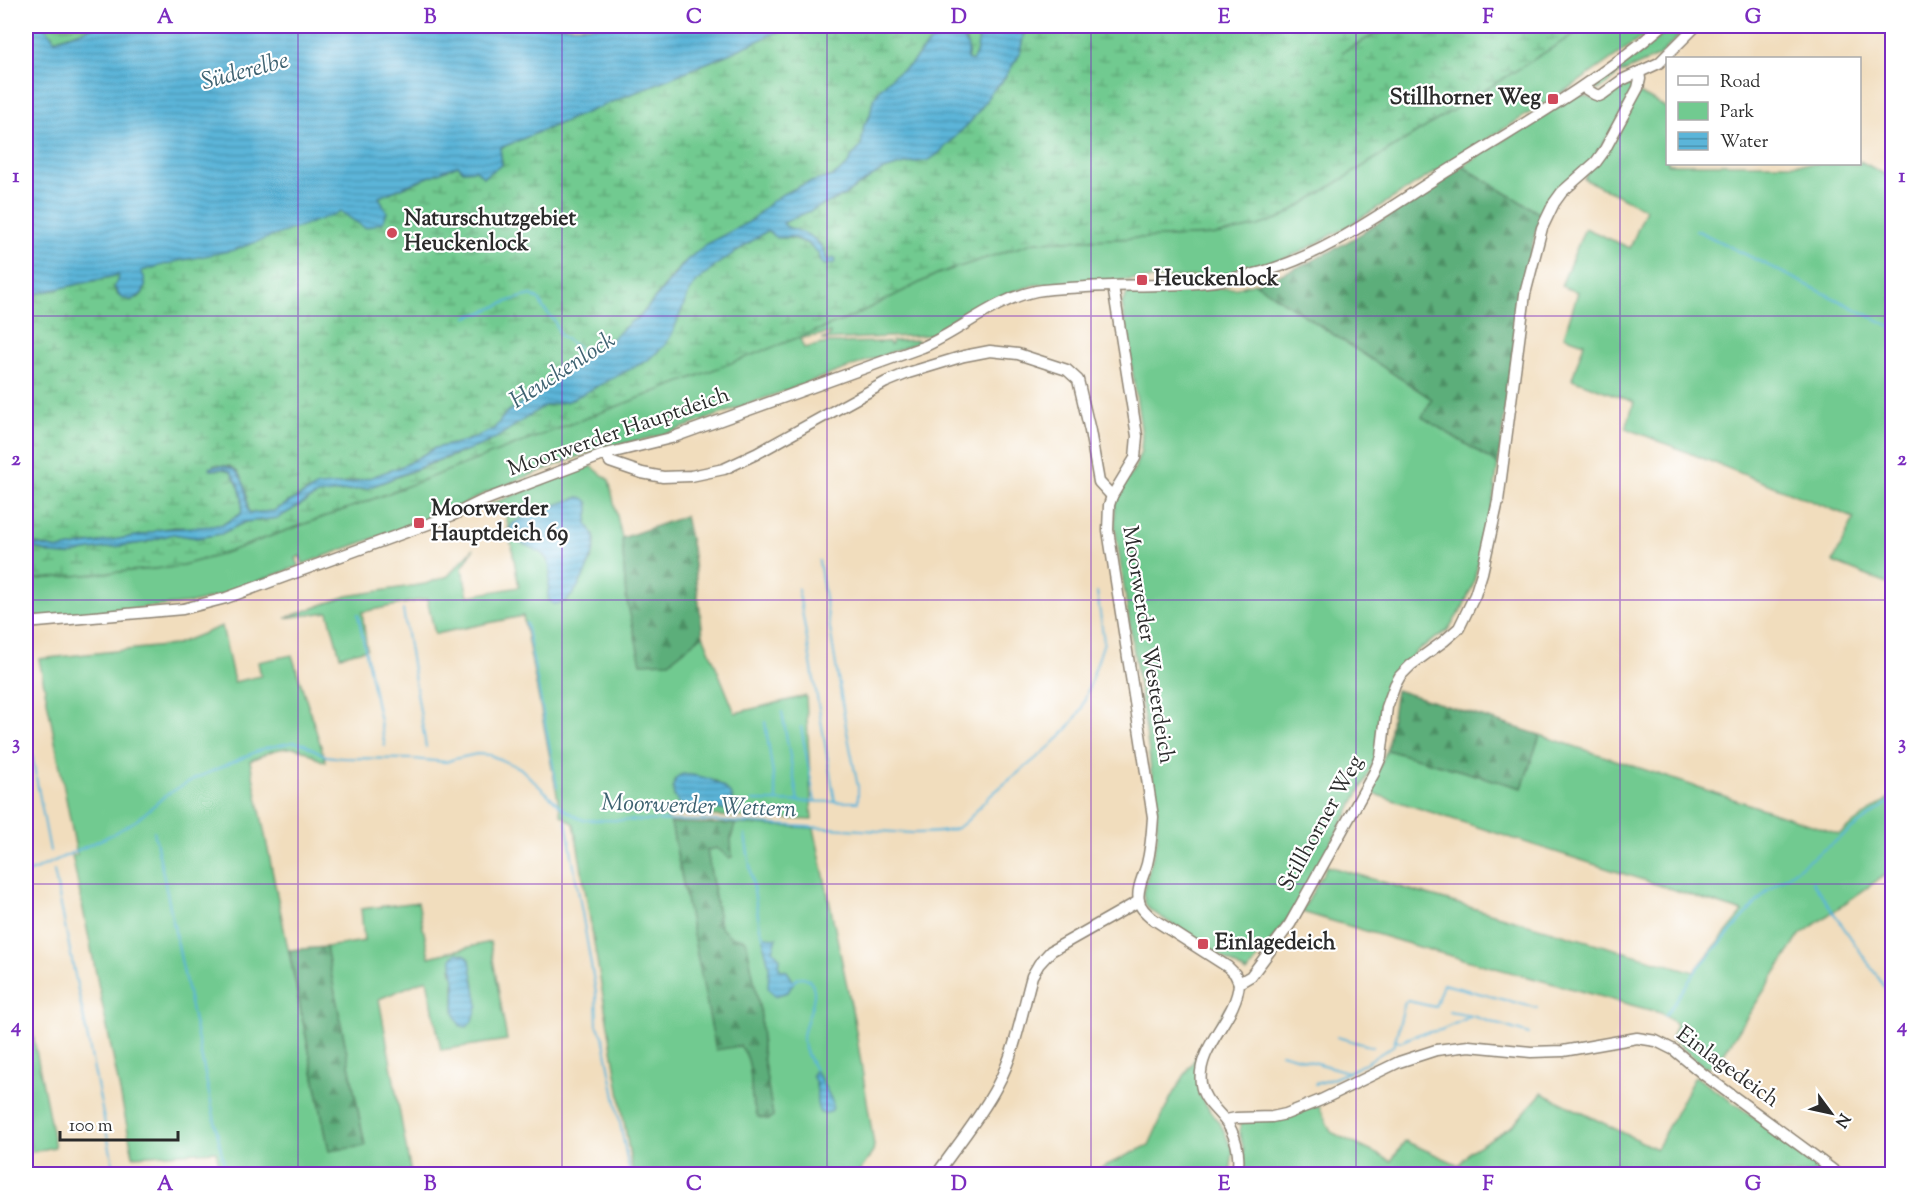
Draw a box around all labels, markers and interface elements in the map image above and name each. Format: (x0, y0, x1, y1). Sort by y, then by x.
text: A (157, 4, 174, 33)
text: B (424, 4, 437, 33)
text: C (686, 4, 702, 33)
text: D (951, 4, 967, 33)
text: E (1218, 4, 1231, 33)
text: F (1482, 4, 1494, 33)
text: G (1745, 4, 1762, 33)
water label: Süderelbe (197, 44, 293, 100)
legend (1666, 57, 1861, 165)
text: Road (1720, 70, 1760, 96)
place label: Stillhorner Weg (1390, 83, 1541, 115)
marker: Stillhorner Weg (1546, 92, 1560, 106)
text: Park (1720, 100, 1755, 126)
text: Water (1720, 130, 1769, 156)
text: 1 (13, 163, 20, 192)
text: 1 (1899, 163, 1906, 192)
place label: Naturschutzgebiet Heuckenlock (404, 204, 576, 261)
marker: Naturschutzgebiet Heuckenlock (385, 226, 399, 240)
place label: Heuckenlock (1154, 264, 1279, 296)
marker: Heuckenlock (1135, 273, 1149, 287)
water label: Heuckenlock (503, 324, 623, 418)
street label: Moorwerder Hauptdeich (504, 380, 734, 486)
text: 2 (11, 446, 21, 475)
text: 2 (1897, 446, 1907, 475)
place label: Moorwerder Hauptdeich 69 (431, 494, 569, 551)
marker: Moorwerder Hauptdeich 69 (412, 516, 426, 530)
street label: Moorwerder Westerdeich (1112, 524, 1182, 766)
text: 3 (12, 730, 20, 759)
text: 3 (1898, 730, 1906, 759)
street label: Stillhorner Weg (1271, 750, 1373, 898)
water label: Moorwerder Wettern (601, 787, 798, 827)
place label: Einlagedeich (1215, 928, 1336, 960)
marker: Einlagedeich (1196, 937, 1210, 951)
text: 4 (10, 1013, 21, 1042)
text: 4 (1896, 1013, 1907, 1042)
street label: Einlagedeich (1669, 1020, 1785, 1116)
north arrow (1801, 1083, 1861, 1143)
scale bar (60, 1104, 178, 1142)
text: N (1828, 1108, 1855, 1132)
text: 100 m (69, 1114, 113, 1140)
text: A (157, 1171, 174, 1200)
text: B (424, 1171, 437, 1200)
text: C (686, 1171, 702, 1200)
text: D (951, 1171, 967, 1200)
text: E (1218, 1171, 1231, 1200)
text: F (1482, 1171, 1494, 1200)
text: G (1745, 1171, 1762, 1200)

